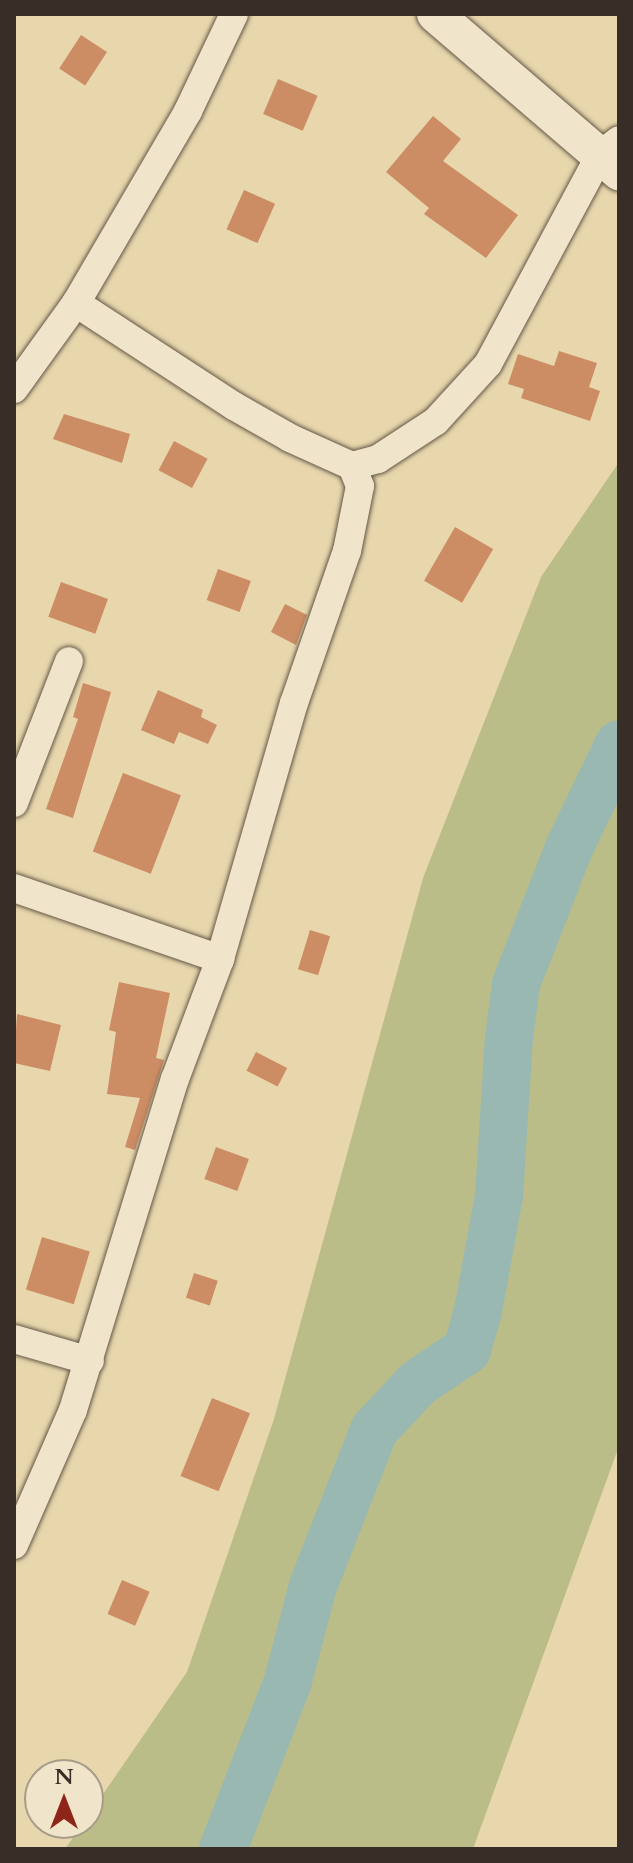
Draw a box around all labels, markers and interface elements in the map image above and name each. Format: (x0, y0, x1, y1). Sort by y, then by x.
north arrow (24, 1759, 104, 1839)
text: N (54, 1762, 74, 1792)

